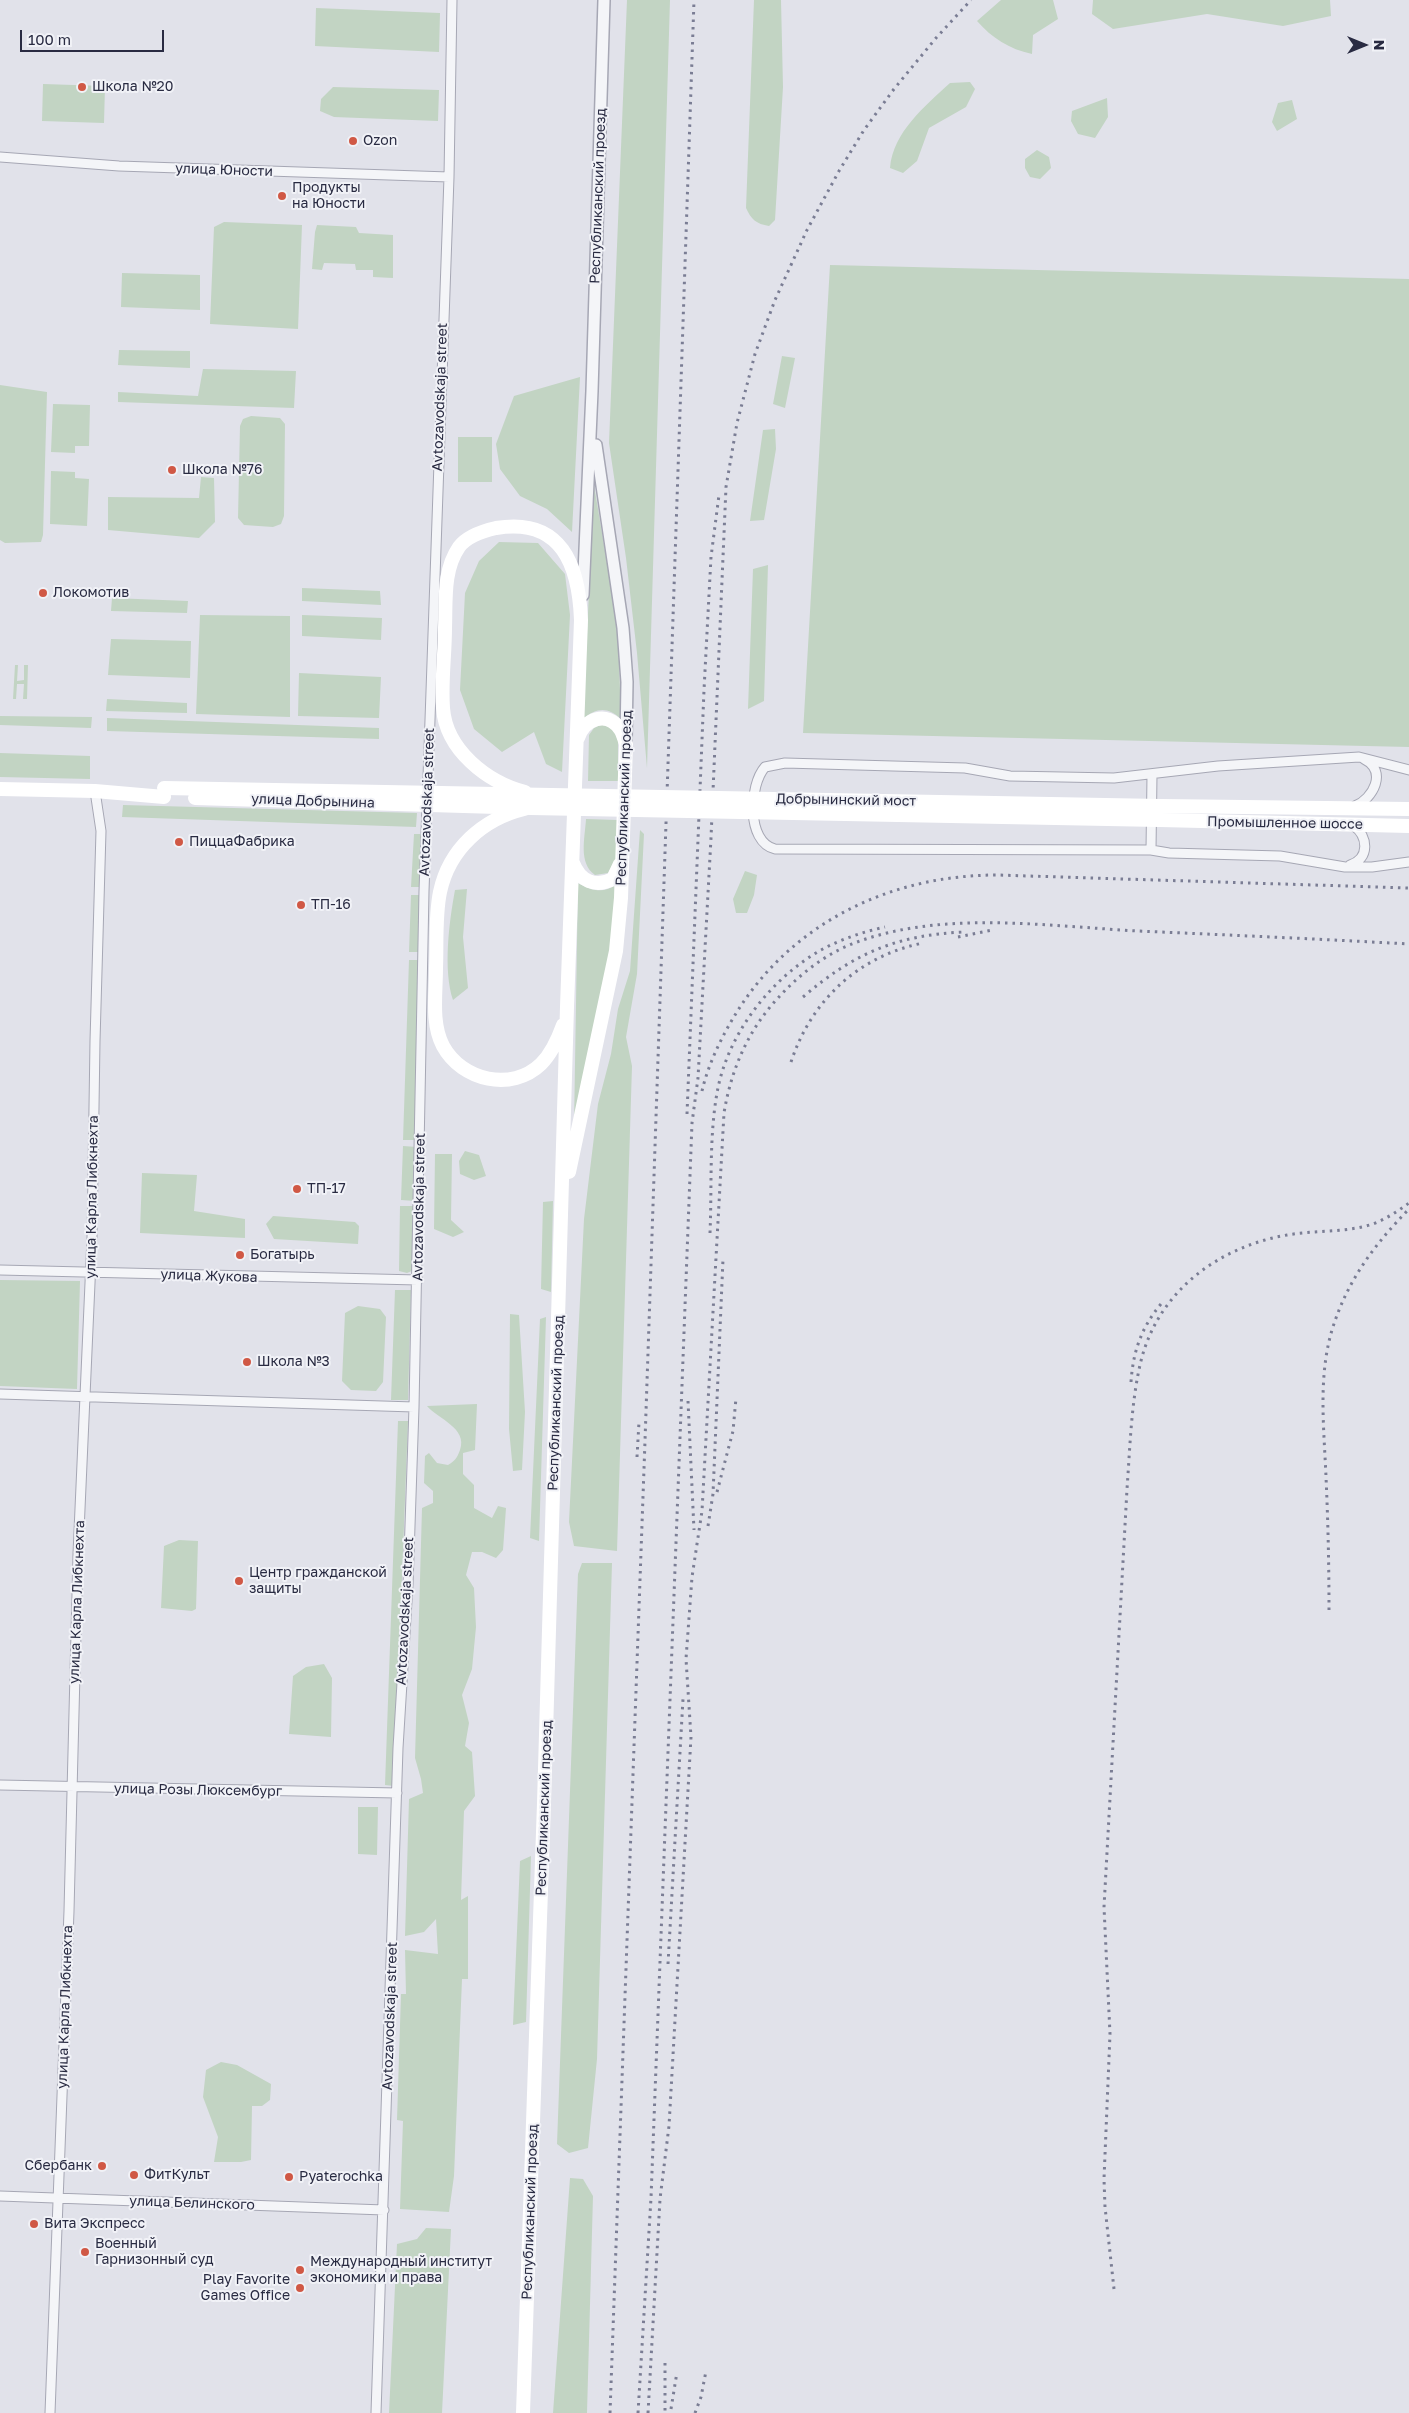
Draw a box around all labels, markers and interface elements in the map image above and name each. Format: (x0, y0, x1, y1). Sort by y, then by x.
scale bar (22, 20, 166, 52)
north arrow (1339, 20, 1389, 70)
text: 100 m (28, 30, 71, 48)
text: N (1371, 40, 1388, 50)
place label: Школа №20 (92, 79, 173, 95)
marker: Школа №20 (76, 81, 88, 93)
street label: Республиканский проезд (587, 108, 609, 284)
place label: Ozon (363, 133, 397, 149)
marker: Ozon (347, 135, 359, 147)
street label: улица Юности (175, 160, 273, 180)
place label: Продукты на Юности (292, 180, 365, 212)
marker: Продукты на Юности (276, 190, 288, 202)
street label: Avtozavodskaja street (429, 322, 451, 472)
place label: Школа №76 (182, 462, 262, 478)
marker: Школа №76 (166, 464, 178, 476)
place label: Локомотив (53, 585, 129, 601)
marker: Локомотив (37, 587, 49, 599)
street label: Республиканский проезд (613, 710, 635, 886)
street label: Avtozavodskaja street (416, 727, 438, 877)
street label: улица Добрынина (251, 790, 375, 812)
street label: Добрынинский мост (776, 790, 916, 810)
street label: Промышленное шоссе (1207, 813, 1363, 833)
place label: ПиццаФабрика (189, 834, 295, 850)
marker: ПиццаФабрика (173, 836, 185, 848)
place label: ТП-16 (311, 897, 351, 913)
marker: ТП-16 (295, 899, 307, 911)
street label: улица Карла Либкнехта (82, 1115, 102, 1279)
street label: Avtozavodskaja street (409, 1133, 429, 1281)
place label: ТП-17 (307, 1181, 346, 1197)
marker: ТП-17 (291, 1183, 303, 1195)
place label: Богатырь (250, 1247, 315, 1263)
marker: Богатырь (234, 1249, 246, 1261)
street label: улица Жукова (160, 1266, 258, 1286)
street label: Республиканский проезд (545, 1315, 567, 1491)
place label: Школа №3 (257, 1354, 330, 1370)
marker: Школа №3 (241, 1356, 253, 1368)
street label: улица Карла Либкнехта (66, 1520, 88, 1684)
street label: Avtozavodskaja street (393, 1536, 417, 1686)
place label: Центр гражданской защиты (249, 1565, 387, 1598)
marker: Центр гражданской защиты (233, 1575, 245, 1587)
street label: Республиканский проезд (533, 1720, 555, 1896)
street label: улица Розы Люксембург (114, 1780, 282, 1800)
street label: улица Карла Либкнехта (54, 1925, 76, 2089)
street label: Avtozavodskaja street (379, 1941, 401, 2091)
street label: Республиканский проезд (519, 2124, 541, 2300)
place label: Сбербанк (25, 2158, 92, 2174)
marker: Сбербанк (96, 2160, 108, 2172)
place label: ФитКульт (144, 2167, 210, 2183)
marker: ФитКульт (128, 2169, 140, 2181)
place label: Pyaterochka (299, 2169, 383, 2185)
marker: Pyaterochka (283, 2171, 295, 2183)
street label: улица Белинского (129, 2192, 255, 2214)
place label: Вита Экспресс (44, 2216, 145, 2232)
marker: Вита Экспресс (28, 2218, 40, 2230)
place label: Военный Гарнизонный суд (95, 2236, 213, 2268)
marker: Военный Гарнизонный суд (79, 2246, 91, 2258)
place label: Международный институт экономики и права (310, 2254, 492, 2286)
marker: Международный институт экономики и права (294, 2264, 306, 2276)
place label: Play Favorite Games Office (201, 2272, 290, 2304)
marker: Play Favorite Games Office (294, 2282, 306, 2294)

